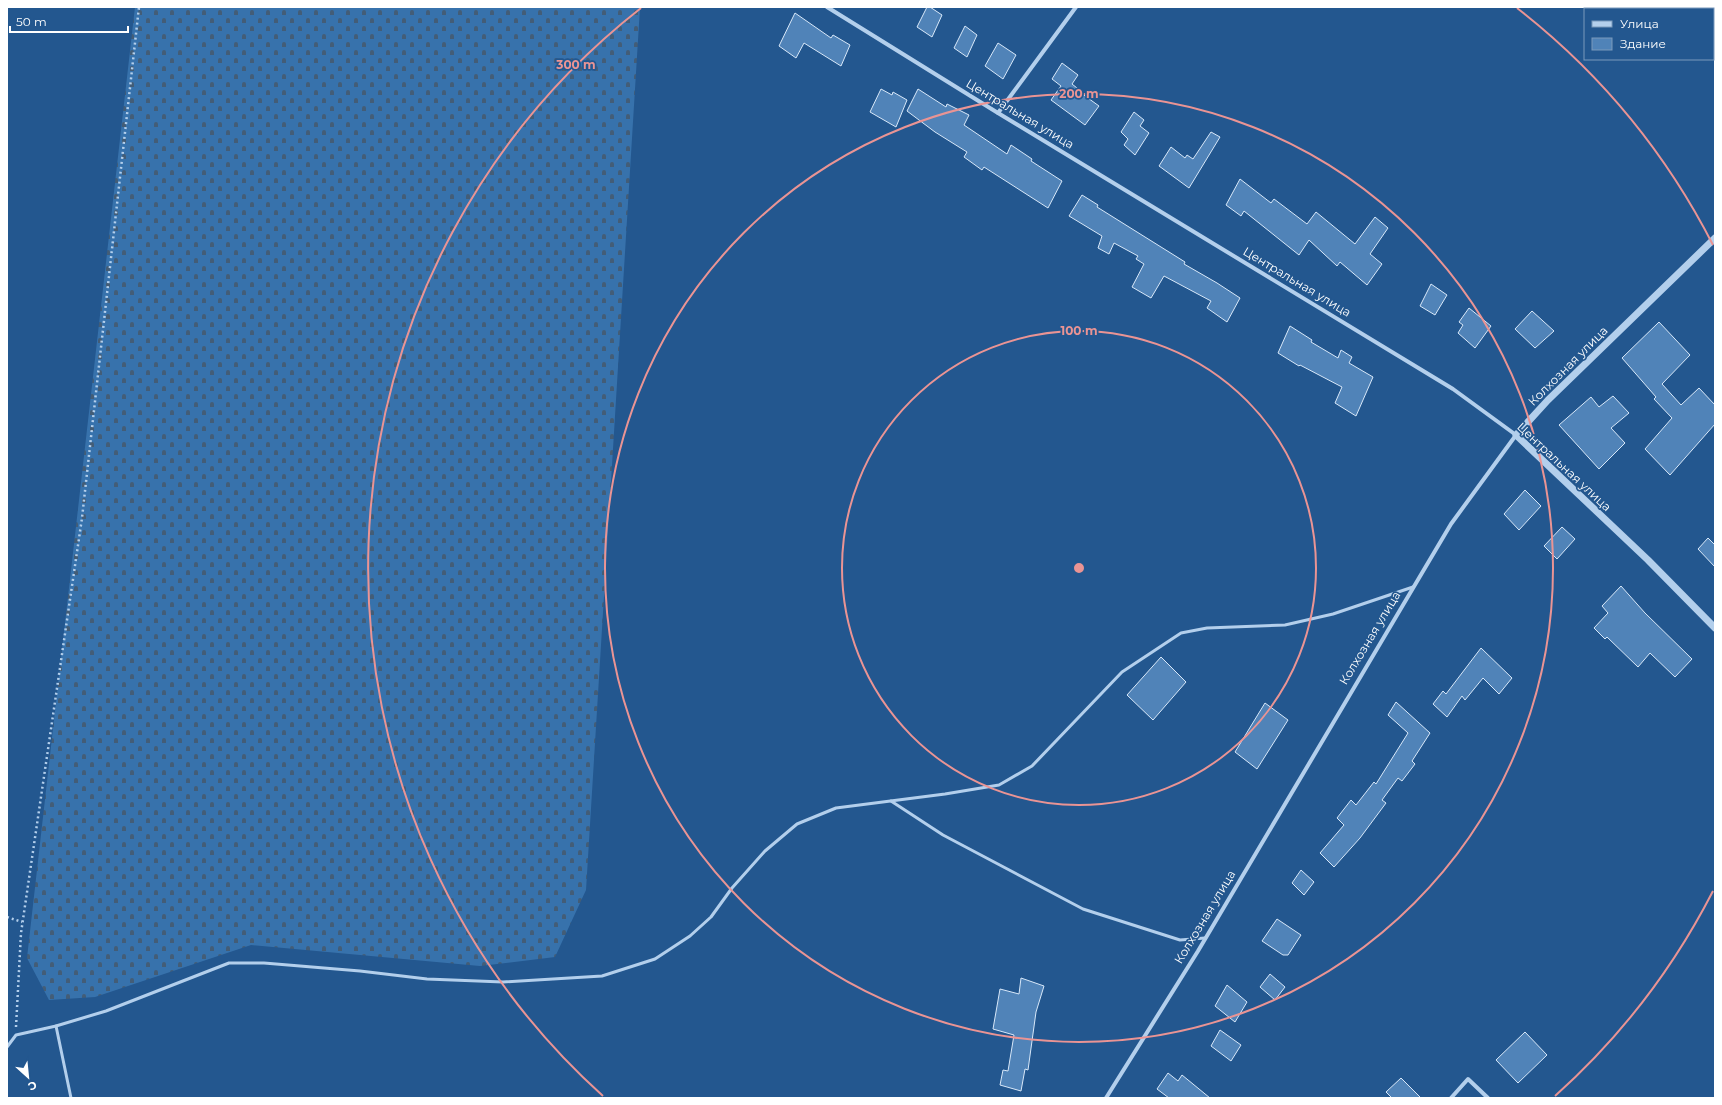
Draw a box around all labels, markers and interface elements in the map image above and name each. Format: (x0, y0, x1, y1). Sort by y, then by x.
scale bar (10, 8, 128, 34)
legend (1584, 8, 1714, 60)
text: 50 m (16, 14, 47, 29)
text: Улица (1620, 16, 1659, 31)
text: Здание (1620, 36, 1666, 51)
text: 300 m (555, 57, 596, 72)
street label: Центральная улица (963, 75, 1077, 152)
text: 200 m (1059, 86, 1099, 101)
street label: Центральная улица (1240, 243, 1354, 320)
text: 100 m (1061, 323, 1097, 338)
street label: Колхозная улица (1525, 323, 1611, 409)
street label: Центральная улица (1514, 419, 1615, 514)
centre of rings (1072, 561, 1086, 575)
street label: Колхозная улица (1336, 588, 1403, 687)
street label: Колхозная улица (1171, 867, 1238, 966)
north arrow (8, 1057, 48, 1097)
text: С (26, 1078, 39, 1094)

